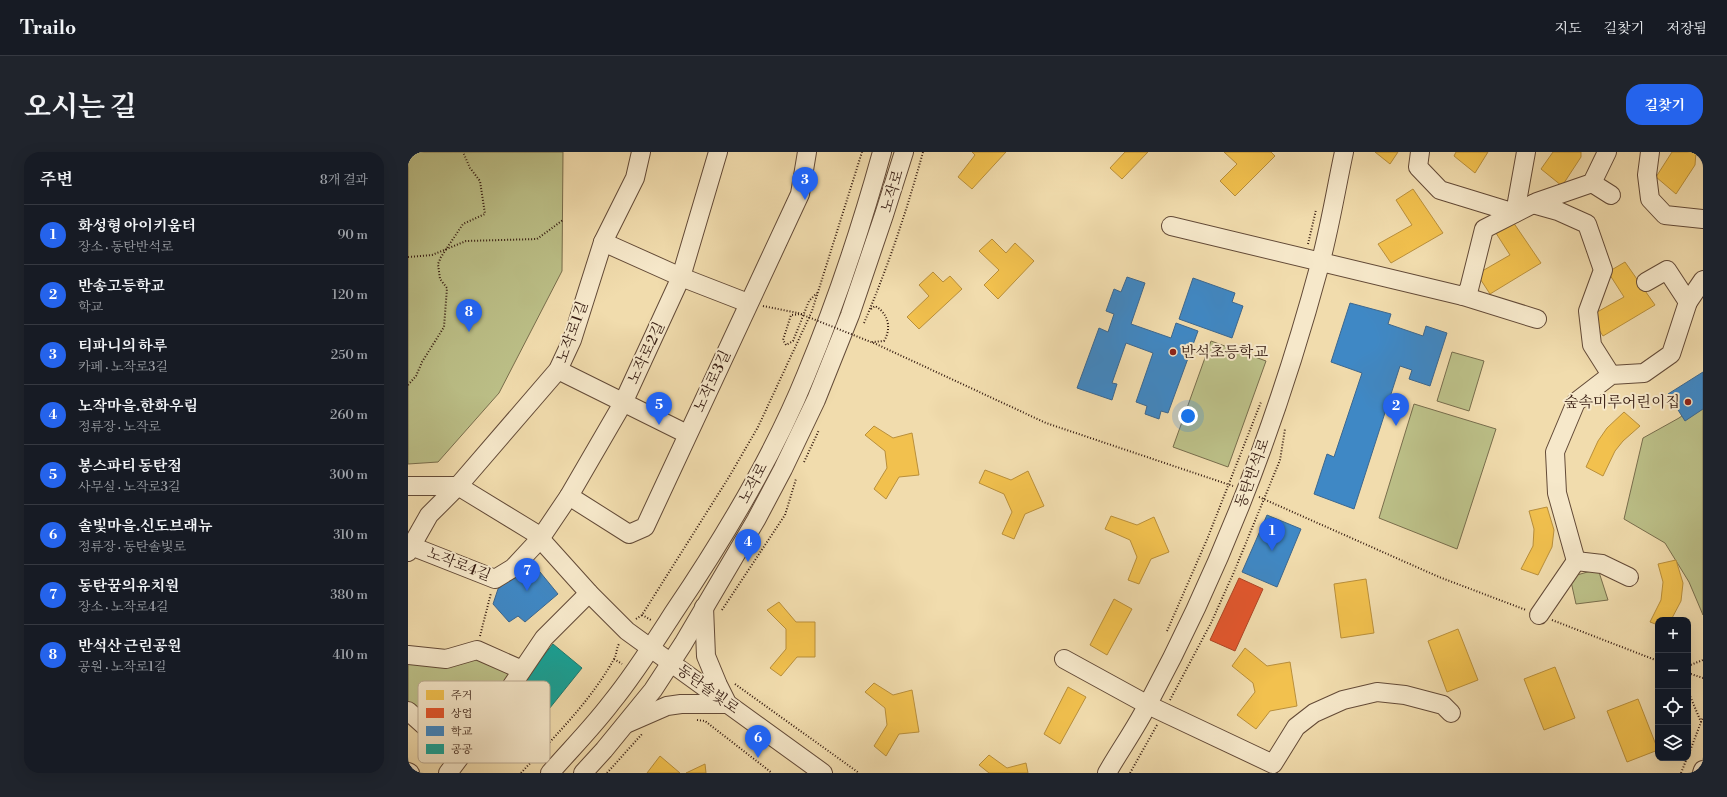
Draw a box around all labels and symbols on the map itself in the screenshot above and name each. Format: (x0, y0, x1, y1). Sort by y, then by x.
pin: 3 (792, 167, 818, 200)
street label: 노작로 (877, 167, 908, 215)
pin: 8 (456, 299, 482, 332)
street label: 노작로1길 (553, 299, 592, 366)
street label: 노작로2길 (624, 319, 669, 387)
place label: 반석초등학교 (1181, 343, 1268, 362)
street label: 노작로3길 (690, 347, 735, 415)
marker: 반석초등학교 (1168, 347, 1178, 357)
pin: 5 (646, 392, 672, 425)
pin: 2 (1383, 393, 1409, 426)
place label: 숲속미루어린이집 (1564, 393, 1680, 412)
marker: 숲속미루어린이집 (1683, 397, 1693, 407)
your location (1178, 406, 1198, 426)
street label: 동탄반석로 (1231, 435, 1274, 510)
street label: 노작로 (735, 459, 772, 507)
pin: 1 (1259, 518, 1285, 551)
pin: 4 (735, 529, 761, 562)
street label: 노작로4길 (424, 544, 493, 585)
pin: 7 (514, 558, 540, 591)
street label: 동탄솔빛로 (673, 660, 743, 719)
legend (418, 681, 550, 763)
text: 주거 (451, 689, 472, 703)
text: 상업 (451, 707, 472, 721)
text: 학교 (451, 725, 473, 739)
pin: 6 (745, 725, 771, 758)
text: 공공 (451, 743, 473, 757)

